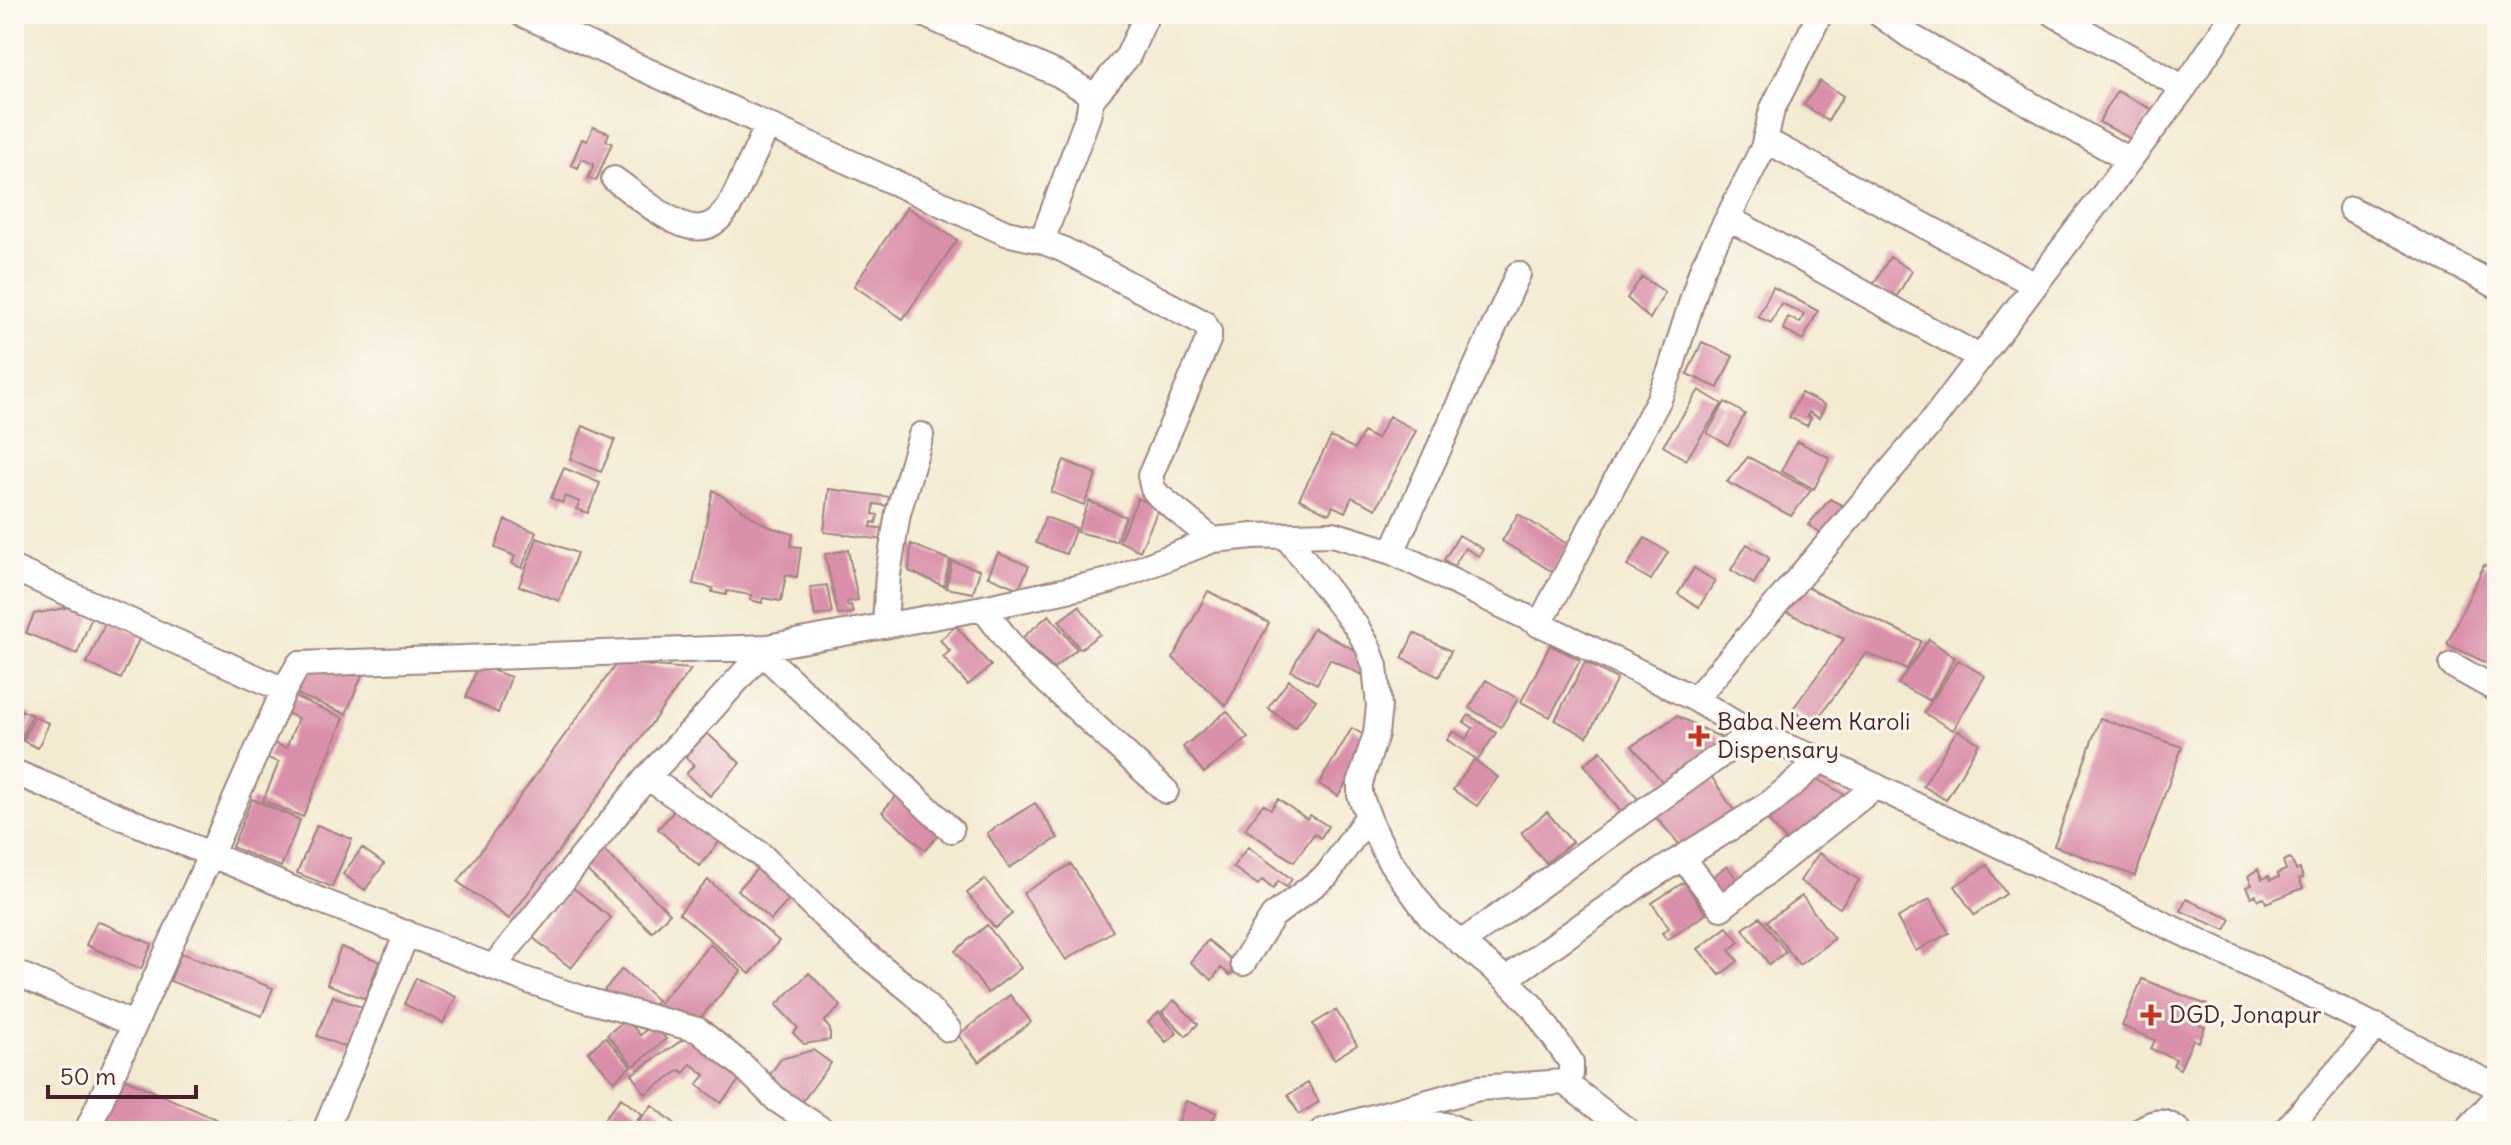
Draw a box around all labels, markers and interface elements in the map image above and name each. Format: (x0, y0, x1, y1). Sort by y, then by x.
place label: Baba Neem Karoli Dispensary (1717, 706, 1910, 764)
marker: Baba Neem Karoli Dispensary (1688, 725, 1710, 747)
place label: DGD, Jonapur (2169, 999, 2322, 1029)
marker: DGD, Jonapur (2140, 1004, 2162, 1026)
scale bar (48, 1049, 196, 1099)
text: 50 m (60, 1061, 116, 1091)

